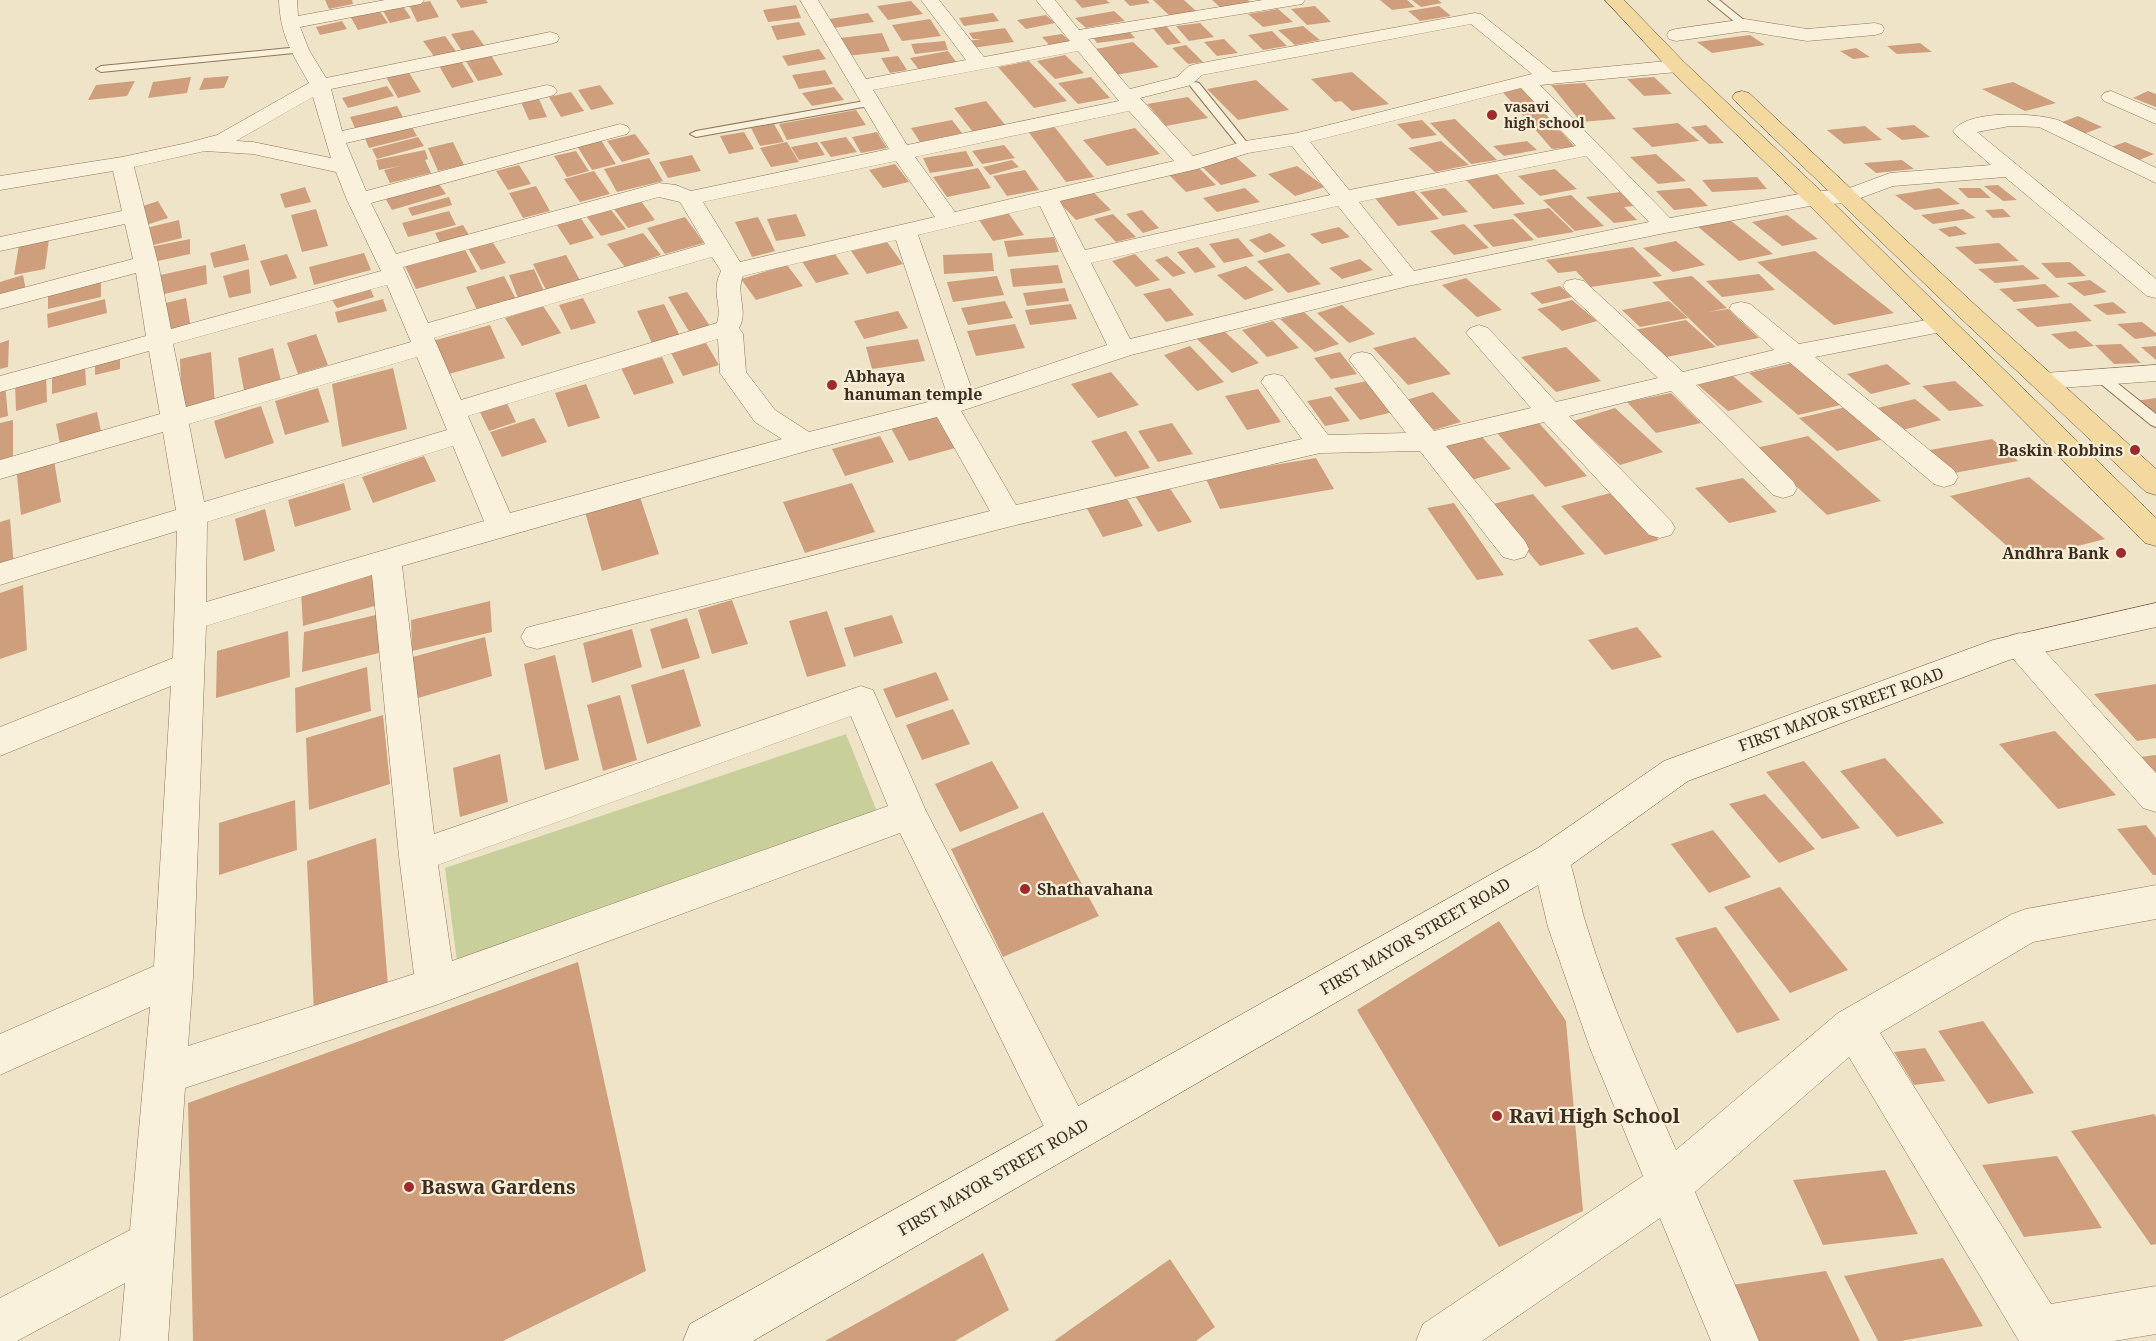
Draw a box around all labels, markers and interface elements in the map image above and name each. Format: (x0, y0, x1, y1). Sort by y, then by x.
place label: vasavi high school (1504, 97, 1585, 132)
marker: vasavi high school (1485, 108, 1499, 122)
place label: Abhaya hanuman temple (844, 365, 982, 405)
marker: Abhaya hanuman temple (825, 378, 839, 392)
place label: Baskin Robbins (1998, 439, 2123, 461)
marker: Baskin Robbins (2128, 443, 2142, 457)
place label: Andhra Bank (2002, 542, 2110, 564)
marker: Andhra Bank (2114, 546, 2128, 560)
street label: FIRST MAYOR STREET ROAD (1735, 662, 1947, 756)
street label: FIRST MAYOR STREET ROAD (1316, 872, 1514, 1000)
place label: Shathavahana (1037, 878, 1154, 900)
marker: Shathavahana (1018, 882, 1032, 896)
place label: Ravi High School (1509, 1102, 1680, 1129)
marker: Ravi High School (1490, 1109, 1504, 1123)
street label: FIRST MAYOR STREET ROAD (894, 1113, 1092, 1241)
place label: Baswa Gardens (421, 1173, 576, 1200)
marker: Baswa Gardens (402, 1180, 416, 1194)

